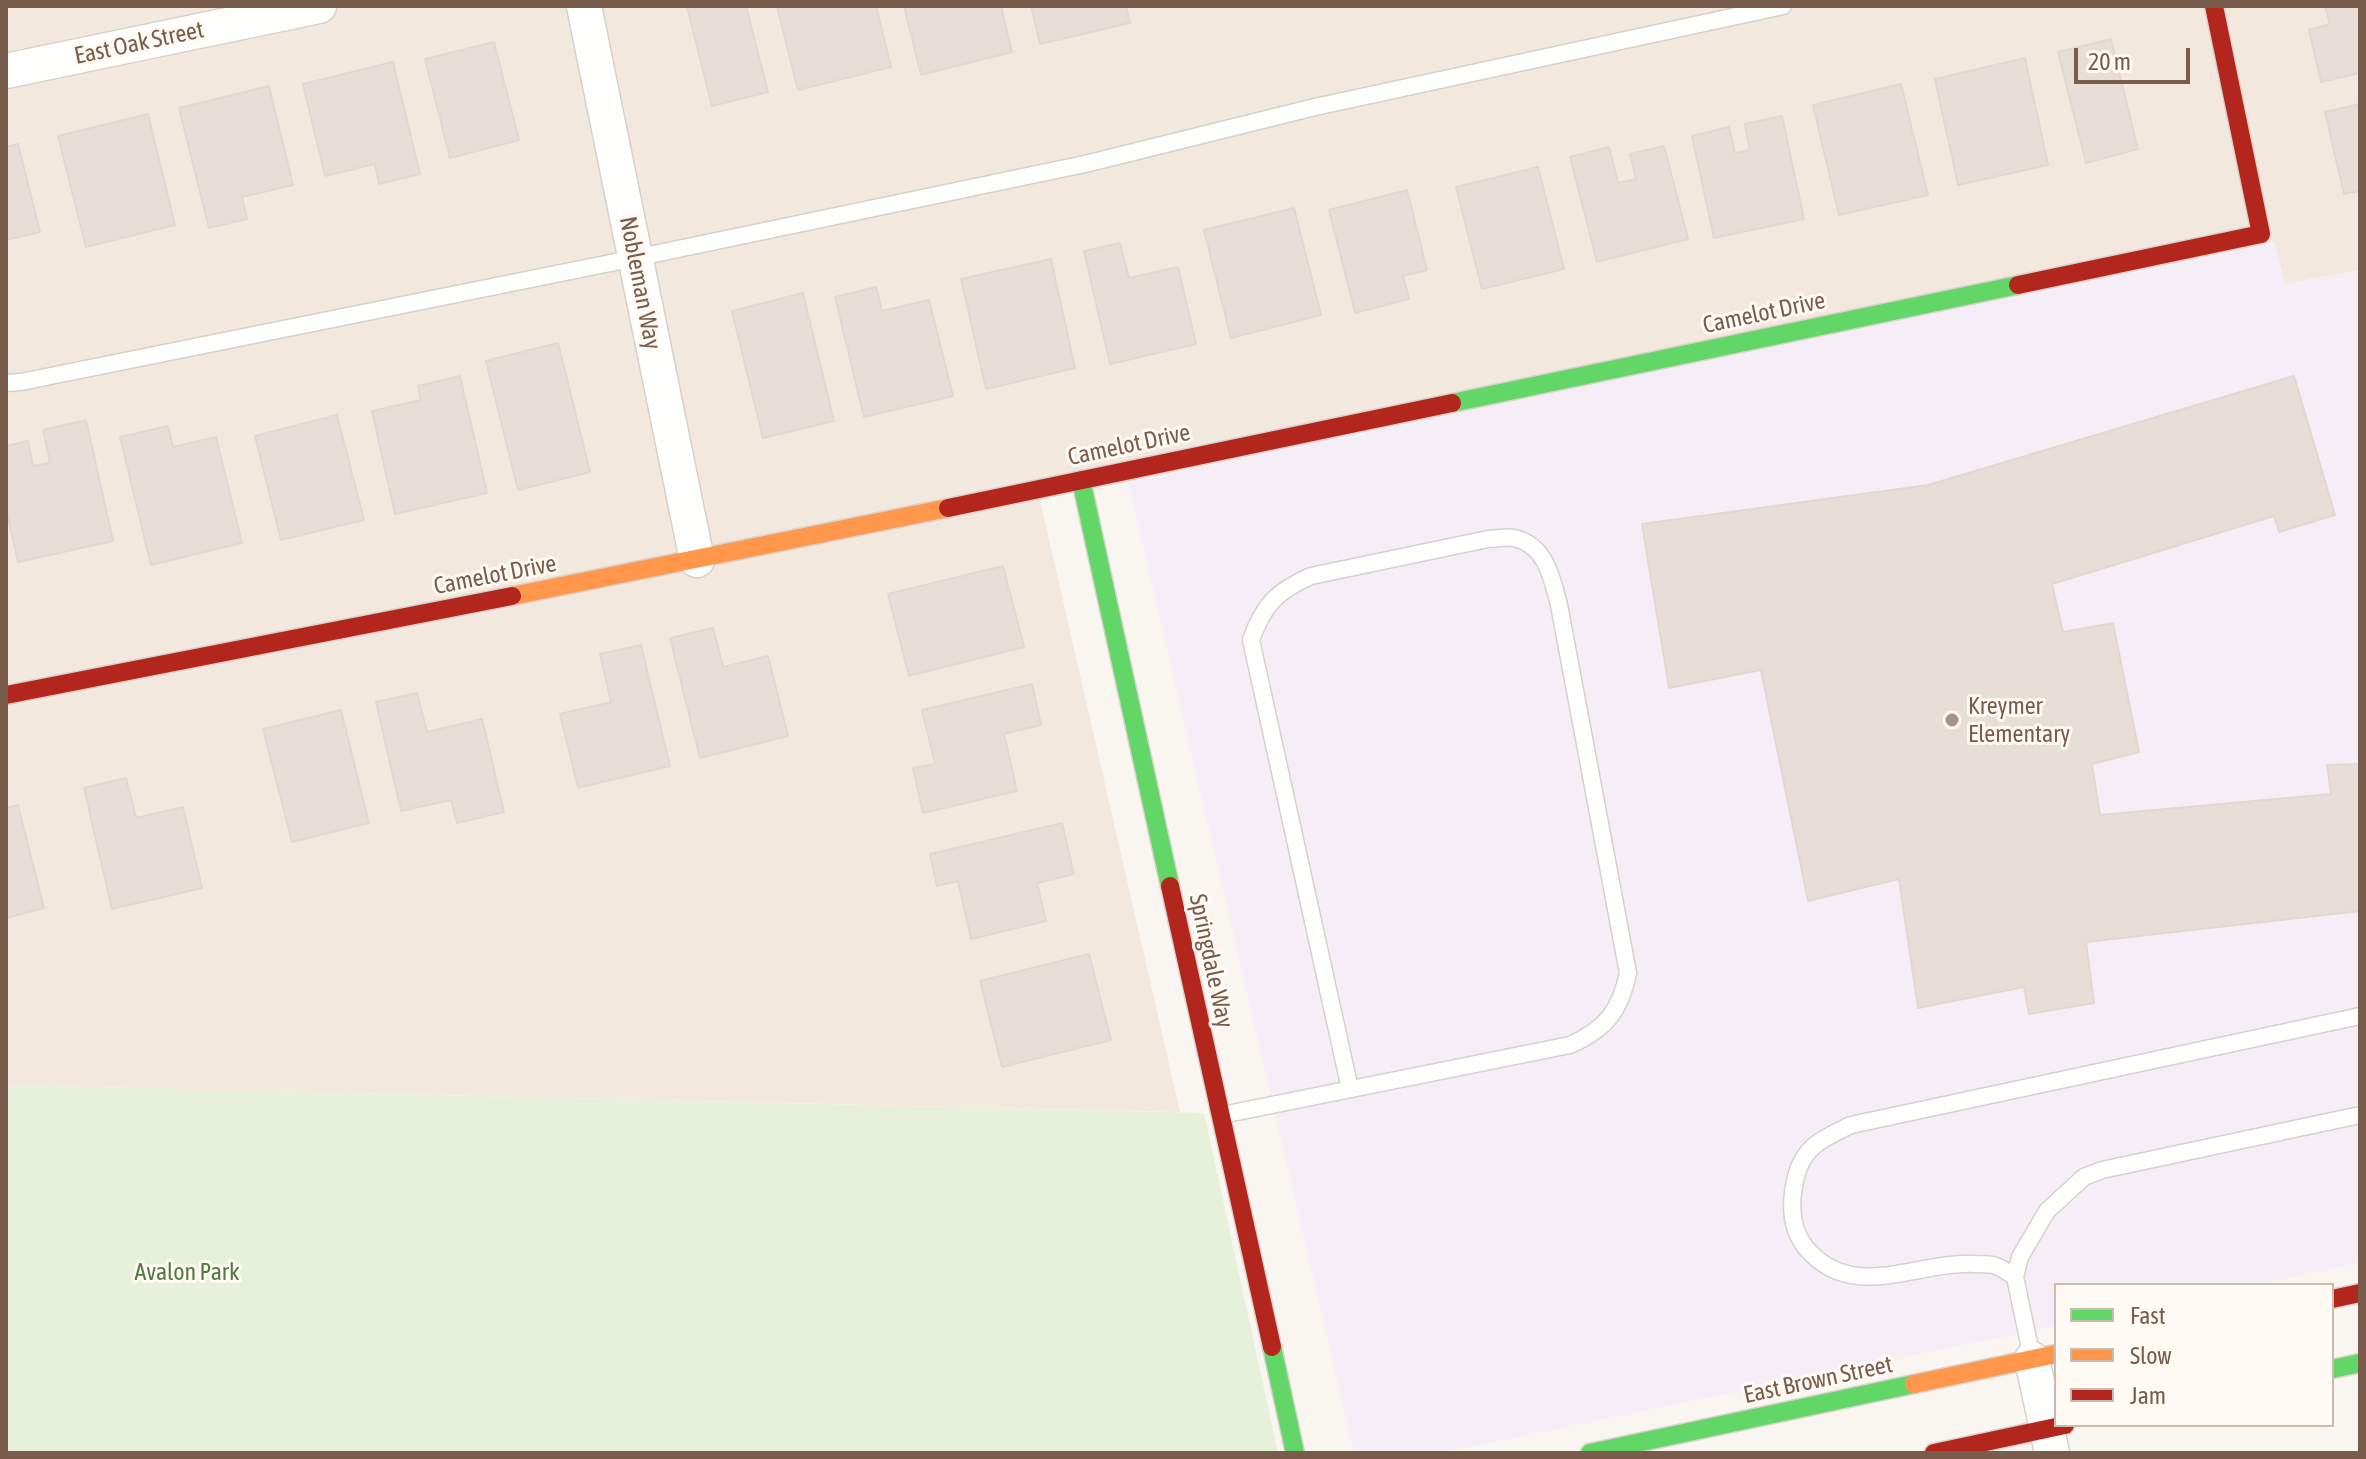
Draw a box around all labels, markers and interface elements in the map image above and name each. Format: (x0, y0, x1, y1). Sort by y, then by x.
street label: East Oak Street (72, 15, 206, 71)
scale bar (2078, 32, 2194, 82)
text: 20 m (2088, 48, 2131, 75)
street label: Nobleman Way (613, 214, 667, 352)
street label: Camelot Drive (1700, 286, 1828, 340)
street label: Camelot Drive (1065, 418, 1193, 472)
street label: Camelot Drive (431, 549, 559, 601)
place label: Kreymer Elementary (1968, 692, 2070, 748)
marker: Kreymer Elementary (1943, 711, 1961, 729)
street label: Springdale Way (1183, 891, 1239, 1031)
park label: Avalon Park (135, 1258, 239, 1286)
legend (2054, 1283, 2334, 1427)
text: Fast (2130, 1302, 2166, 1329)
text: Slow (2130, 1342, 2172, 1369)
street label: East Brown Street (1741, 1350, 1895, 1410)
text: Jam (2130, 1382, 2166, 1409)

